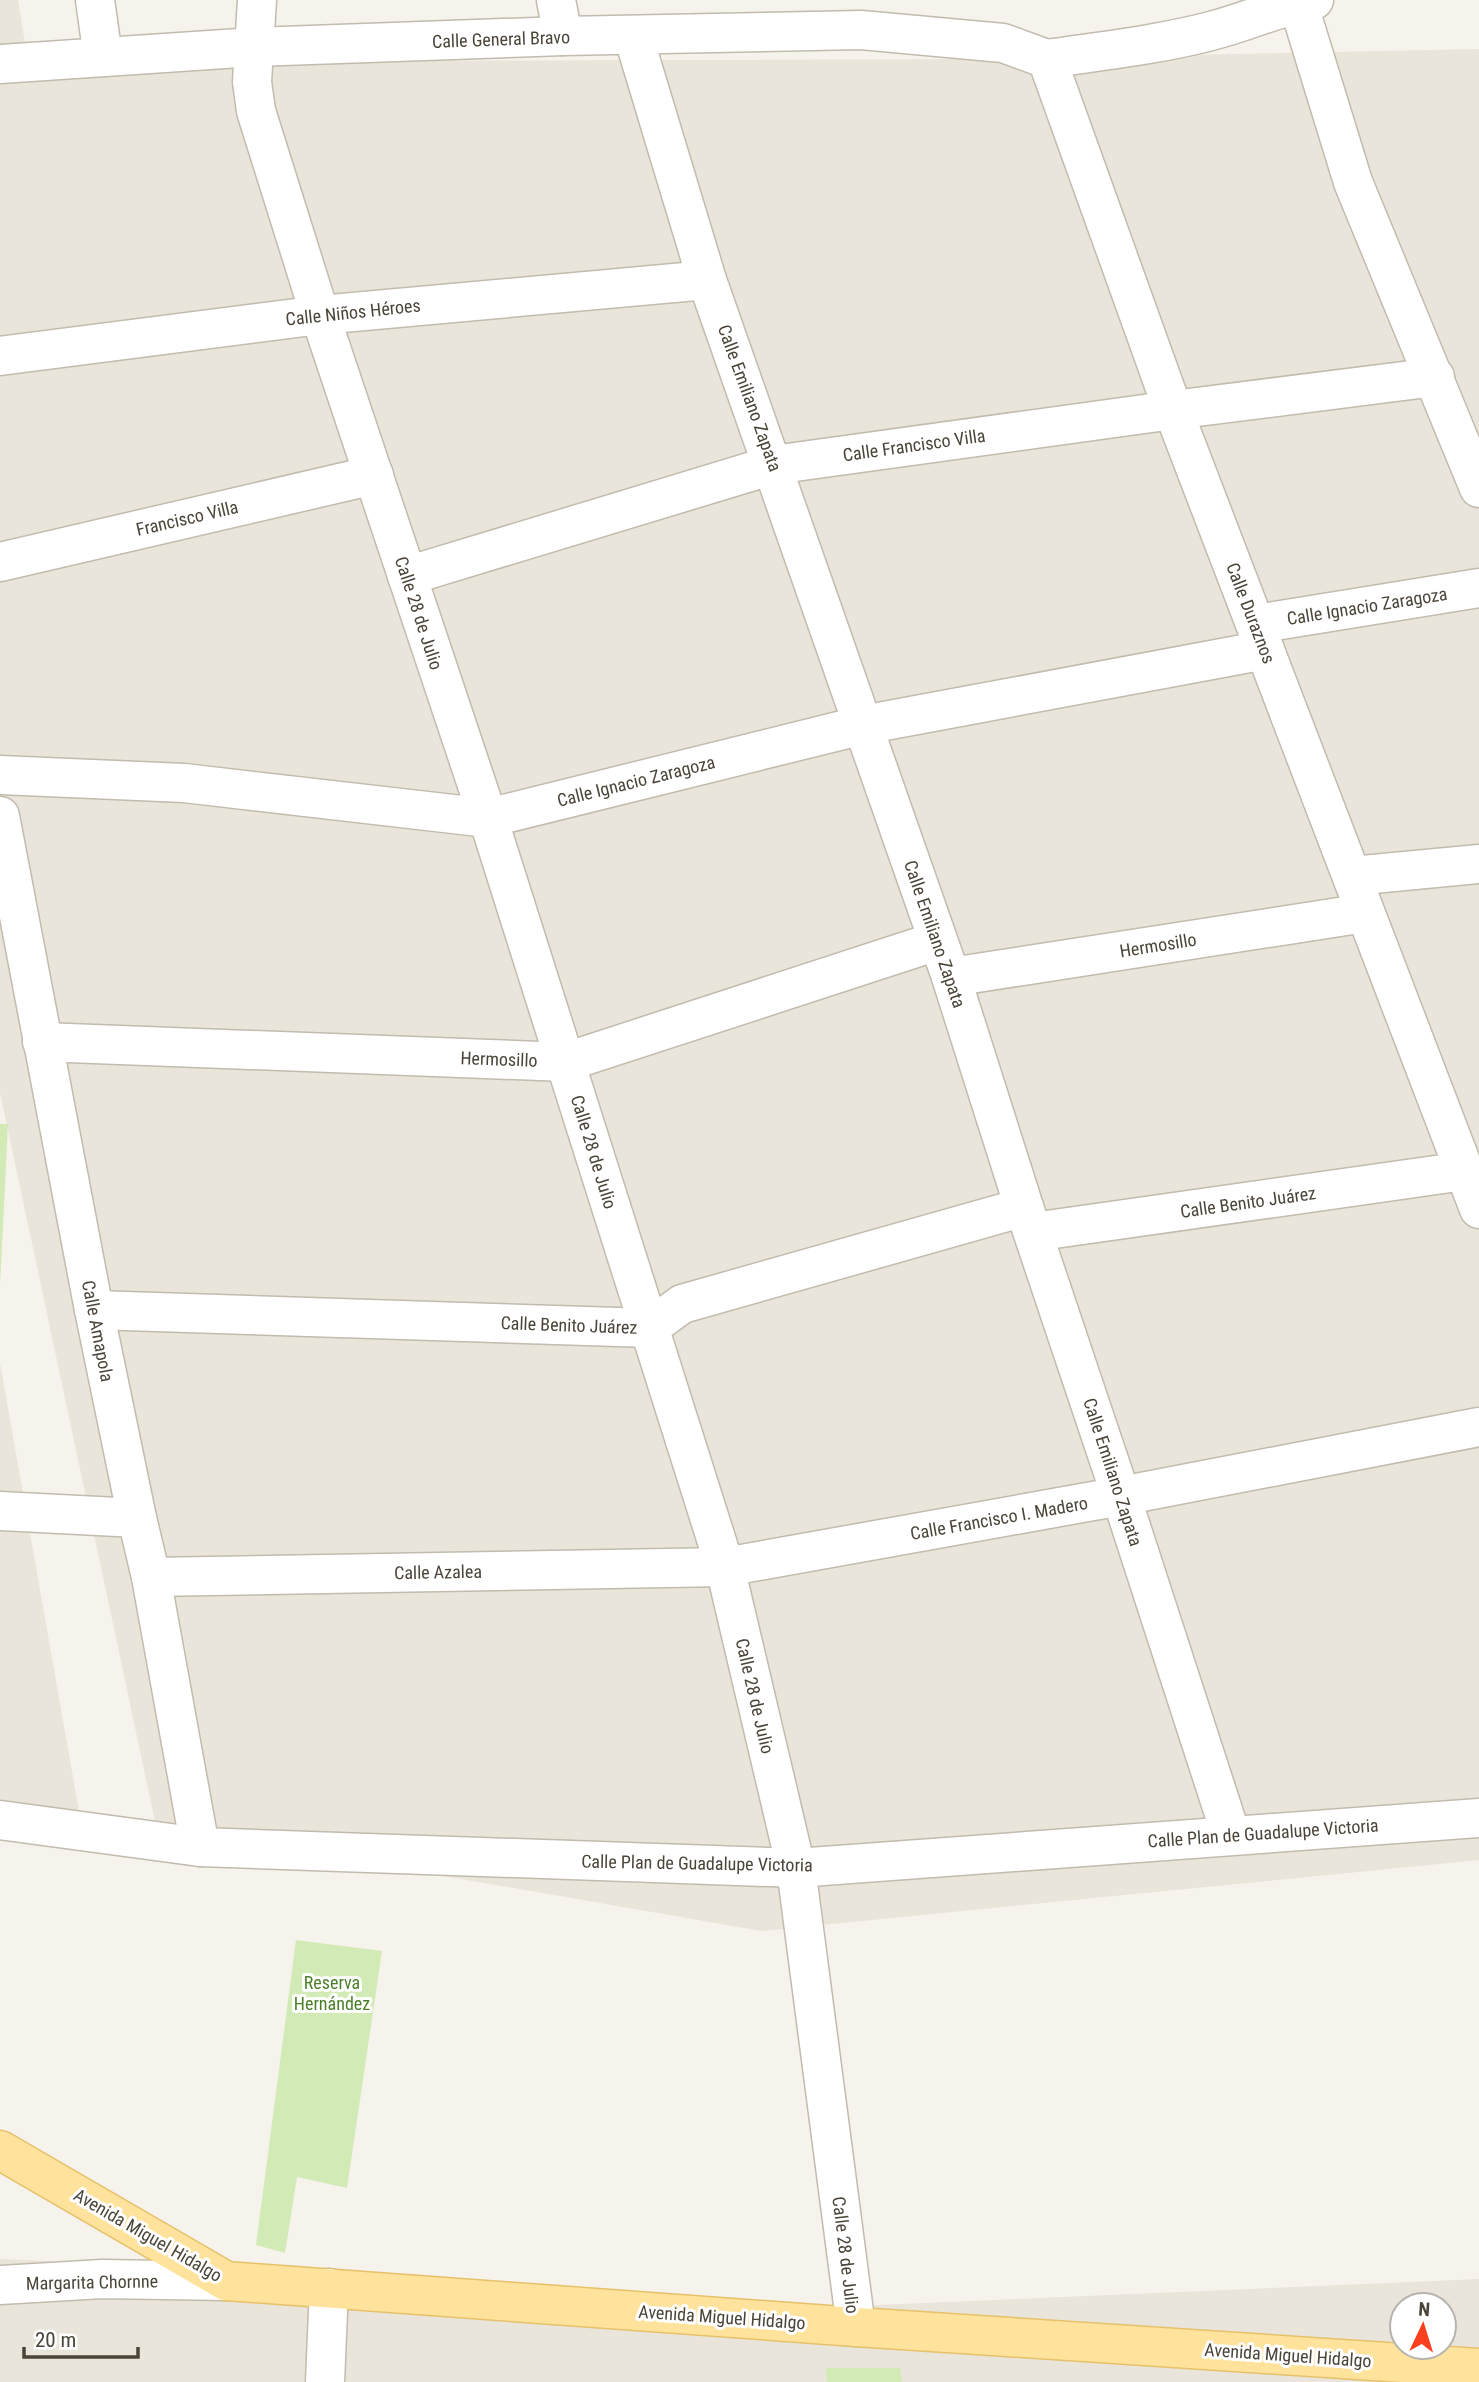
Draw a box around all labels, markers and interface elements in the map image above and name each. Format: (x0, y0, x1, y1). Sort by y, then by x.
street label: Calle General Bravo (432, 26, 570, 52)
street label: Calle Niños Héroes (284, 294, 422, 330)
street label: Calle Emiliano Zapata (714, 322, 786, 474)
street label: Calle Francisco Villa (841, 425, 987, 465)
street label: Francisco Villa (134, 496, 240, 540)
street label: Calle 28 de Julio (391, 554, 447, 672)
street label: Calle Duraznos (1222, 560, 1280, 666)
street label: Calle Ignacio Zaragoza (1285, 583, 1449, 629)
street label: Calle Ignacio Zaragoza (555, 751, 717, 811)
street label: Calle Emiliano Zapata (900, 858, 970, 1010)
street label: Hermosillo (1118, 929, 1198, 961)
street label: Hermosillo (460, 1047, 538, 1071)
street label: Calle 28 de Julio (567, 1093, 621, 1211)
street label: Calle Benito Juárez (1179, 1182, 1317, 1222)
street label: Calle Amapola (78, 1278, 118, 1384)
street label: Calle Benito Juárez (500, 1312, 638, 1338)
street label: Calle Emiliano Zapata (1079, 1395, 1147, 1549)
street label: Calle Francisco I. Madero (909, 1492, 1089, 1544)
street label: Calle Azalea (394, 1561, 482, 1583)
street label: Calle 28 de Julio (732, 1636, 778, 1756)
street label: Calle Plan de Guadalupe Victoria (1147, 1814, 1379, 1852)
street label: Calle Plan de Guadalupe Victoria (581, 1850, 813, 1876)
park label: Reserva Hernández (294, 1972, 370, 2014)
street label: Avenida Miguel Hidalgo (70, 2184, 226, 2286)
street label: Calle 28 de Julio (828, 2195, 864, 2315)
street label: Margarita Chornne (26, 2270, 158, 2294)
north arrow (1388, 2291, 1458, 2361)
text: N (1418, 2298, 1431, 2321)
street label: Avenida Miguel Hidalgo (638, 2301, 806, 2333)
scale bar (24, 2316, 138, 2360)
text: 20 m (35, 2328, 76, 2352)
street label: Avenida Miguel Hidalgo (1204, 2339, 1372, 2371)

